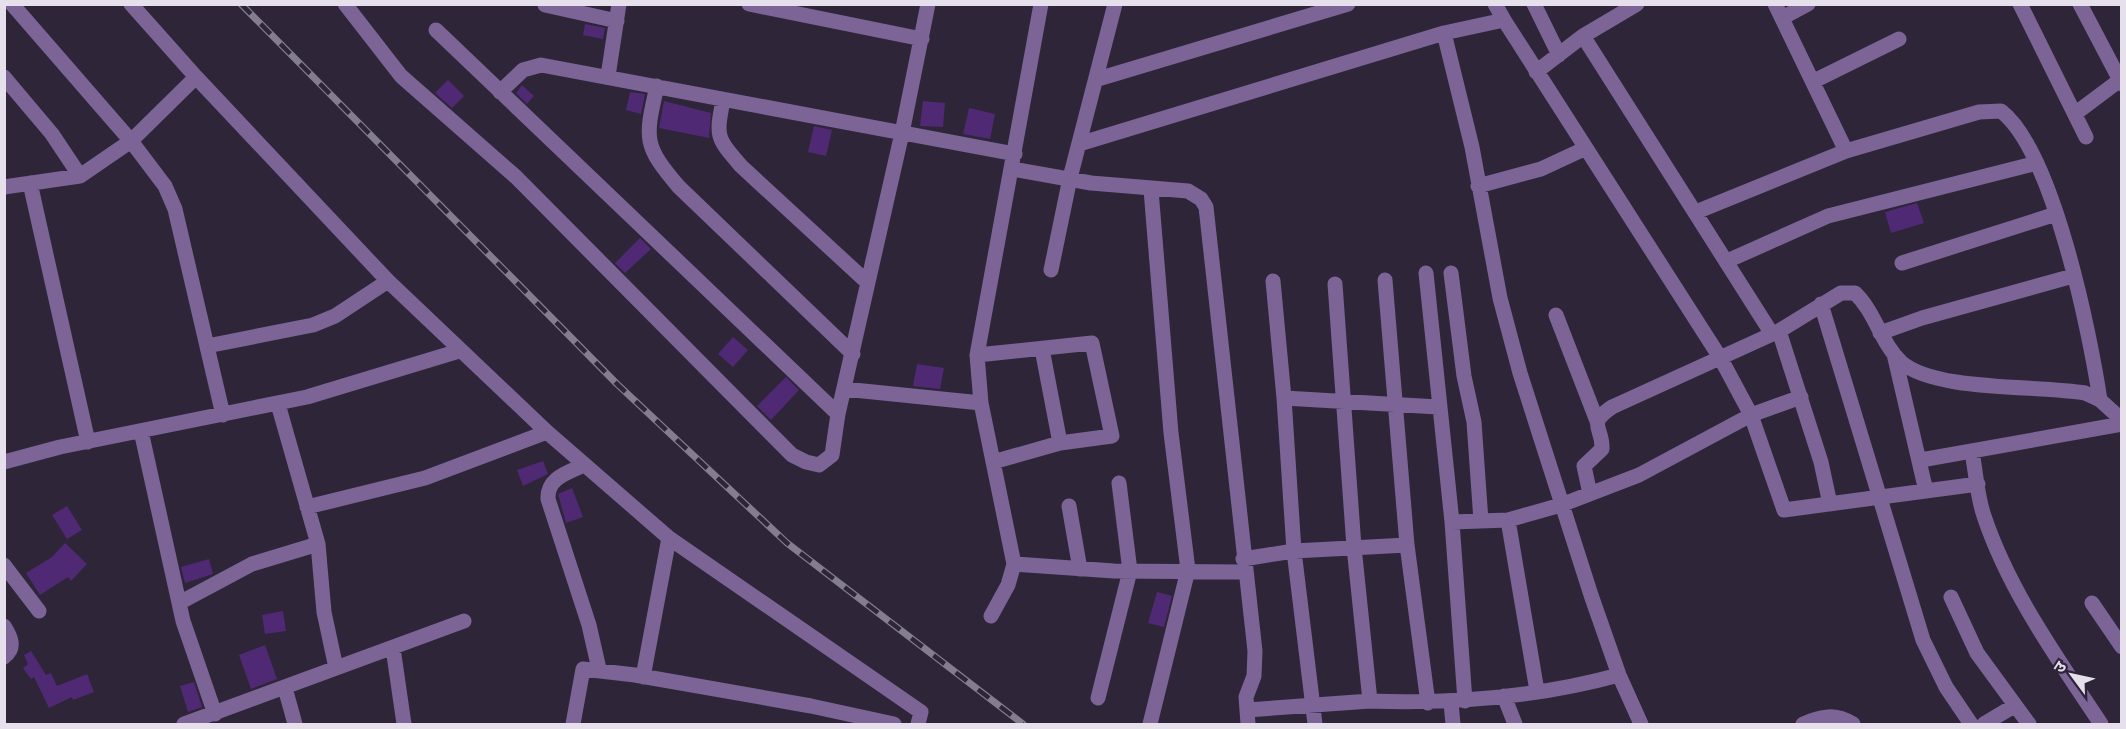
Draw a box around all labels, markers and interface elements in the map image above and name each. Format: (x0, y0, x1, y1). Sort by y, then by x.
north arrow (2042, 645, 2102, 705)
text: उ (2047, 656, 2072, 677)

